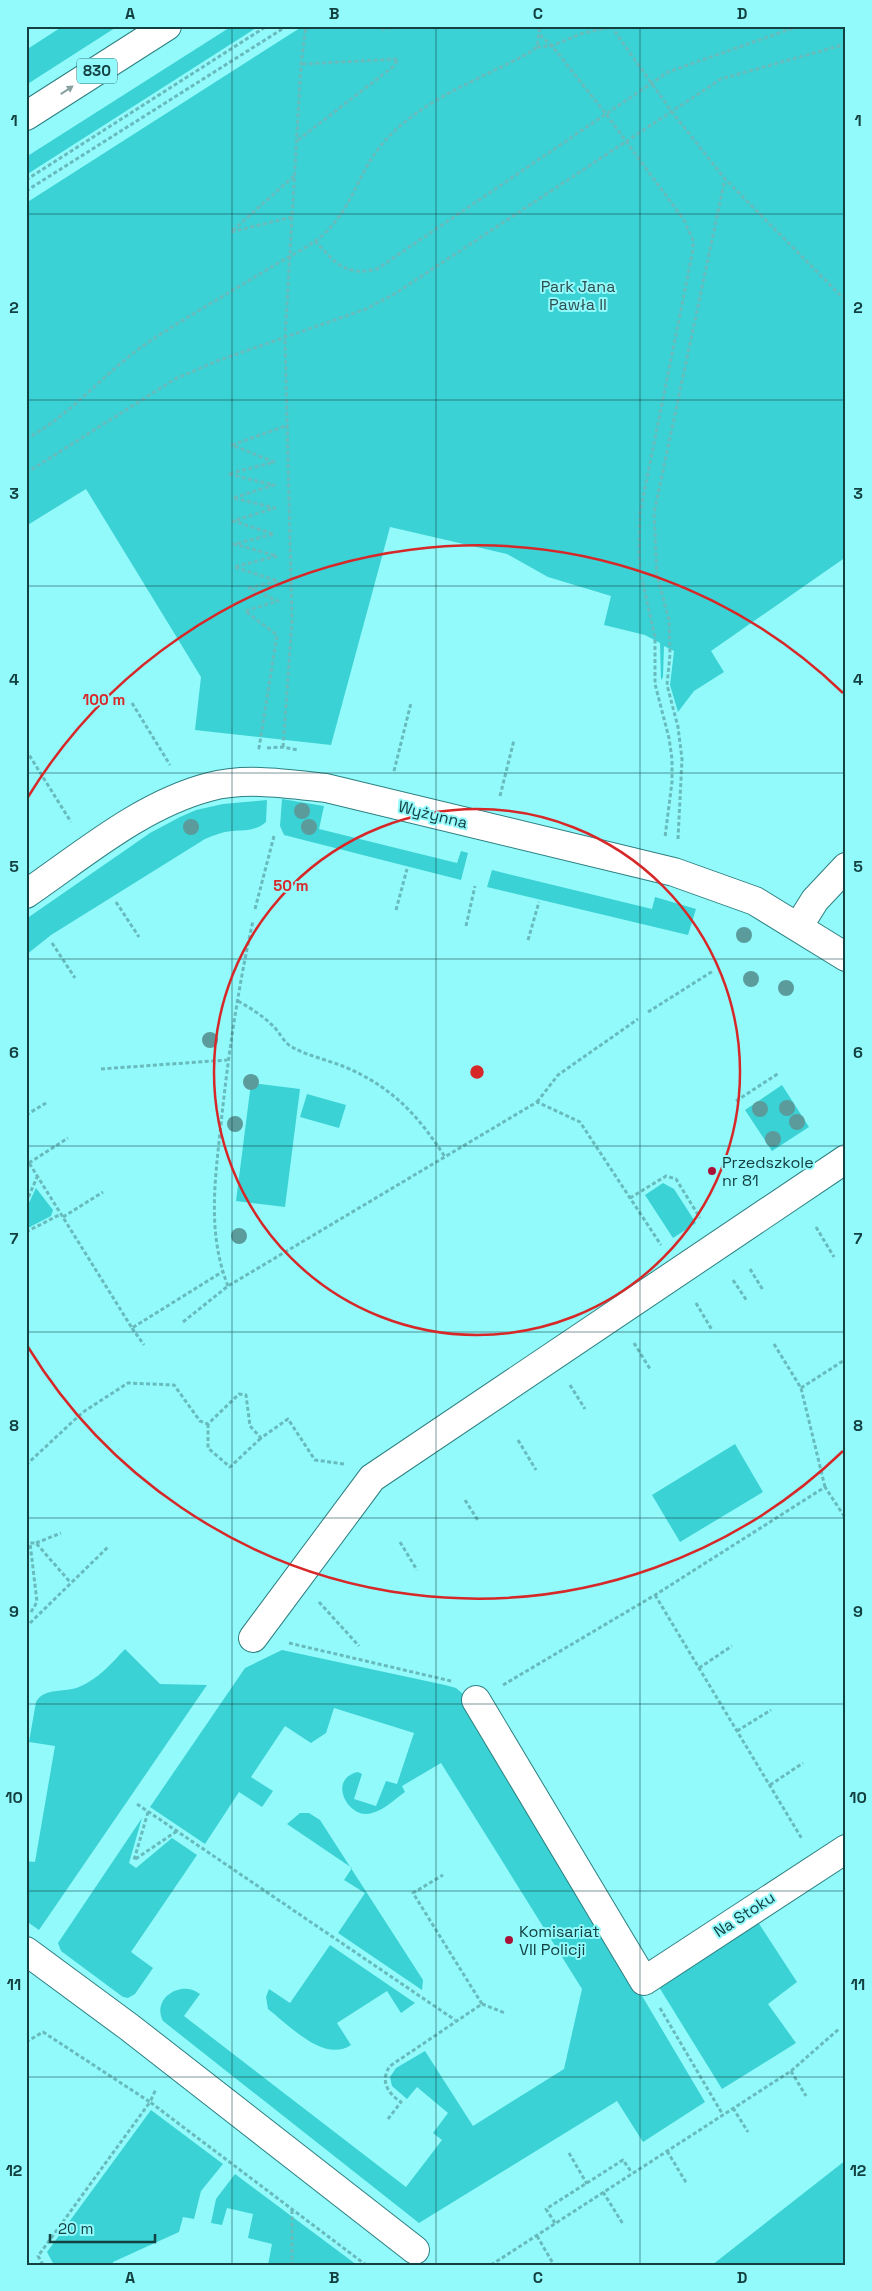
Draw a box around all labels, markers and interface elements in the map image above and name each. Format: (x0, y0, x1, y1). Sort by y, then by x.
text: A (125, 3, 135, 24)
text: B (329, 3, 339, 24)
text: C (533, 3, 543, 24)
text: D (737, 3, 747, 24)
road number: 830 (77, 58, 117, 84)
one-way arrow (61, 85, 74, 95)
text: 1 (10, 110, 18, 131)
text: 1 (854, 110, 862, 131)
park label: Park Jana Pawła II (541, 276, 615, 315)
text: 2 (9, 297, 19, 318)
text: 2 (853, 297, 863, 318)
text: 3 (9, 483, 19, 504)
text: 3 (853, 483, 863, 504)
text: 4 (9, 669, 19, 690)
text: 4 (853, 669, 863, 690)
text: 100 m (83, 690, 125, 709)
street label: Wyżynna (396, 796, 470, 833)
text: 5 (9, 856, 19, 877)
text: 5 (853, 856, 863, 877)
text: 50 m (273, 876, 309, 895)
text: 6 (9, 1042, 19, 1063)
text: 6 (853, 1042, 863, 1063)
centre of rings (468, 1063, 486, 1081)
place label: Przedszkole nr 81 (722, 1152, 814, 1191)
marker: Przedszkole nr 81 (706, 1165, 718, 1177)
text: 7 (10, 1228, 19, 1249)
text: 7 (854, 1228, 863, 1249)
text: 8 (9, 1415, 19, 1436)
text: 8 (853, 1415, 863, 1436)
text: 9 (9, 1601, 19, 1622)
text: 9 (853, 1601, 863, 1622)
text: 10 (5, 1787, 23, 1808)
text: 10 (849, 1787, 867, 1808)
street label: Na Stoku (710, 1887, 779, 1942)
place label: Komisariat VII Policji (519, 1921, 600, 1960)
marker: Komisariat VII Policji (503, 1934, 515, 1946)
text: 11 (7, 1974, 21, 1995)
text: 11 (851, 1974, 865, 1995)
text: 12 (6, 2160, 22, 2181)
text: 12 (850, 2160, 866, 2181)
scale bar (50, 2211, 155, 2243)
text: 20 m (58, 2219, 93, 2238)
text: A (125, 2267, 135, 2288)
text: B (329, 2267, 339, 2288)
text: C (533, 2267, 543, 2288)
text: D (737, 2267, 747, 2288)

